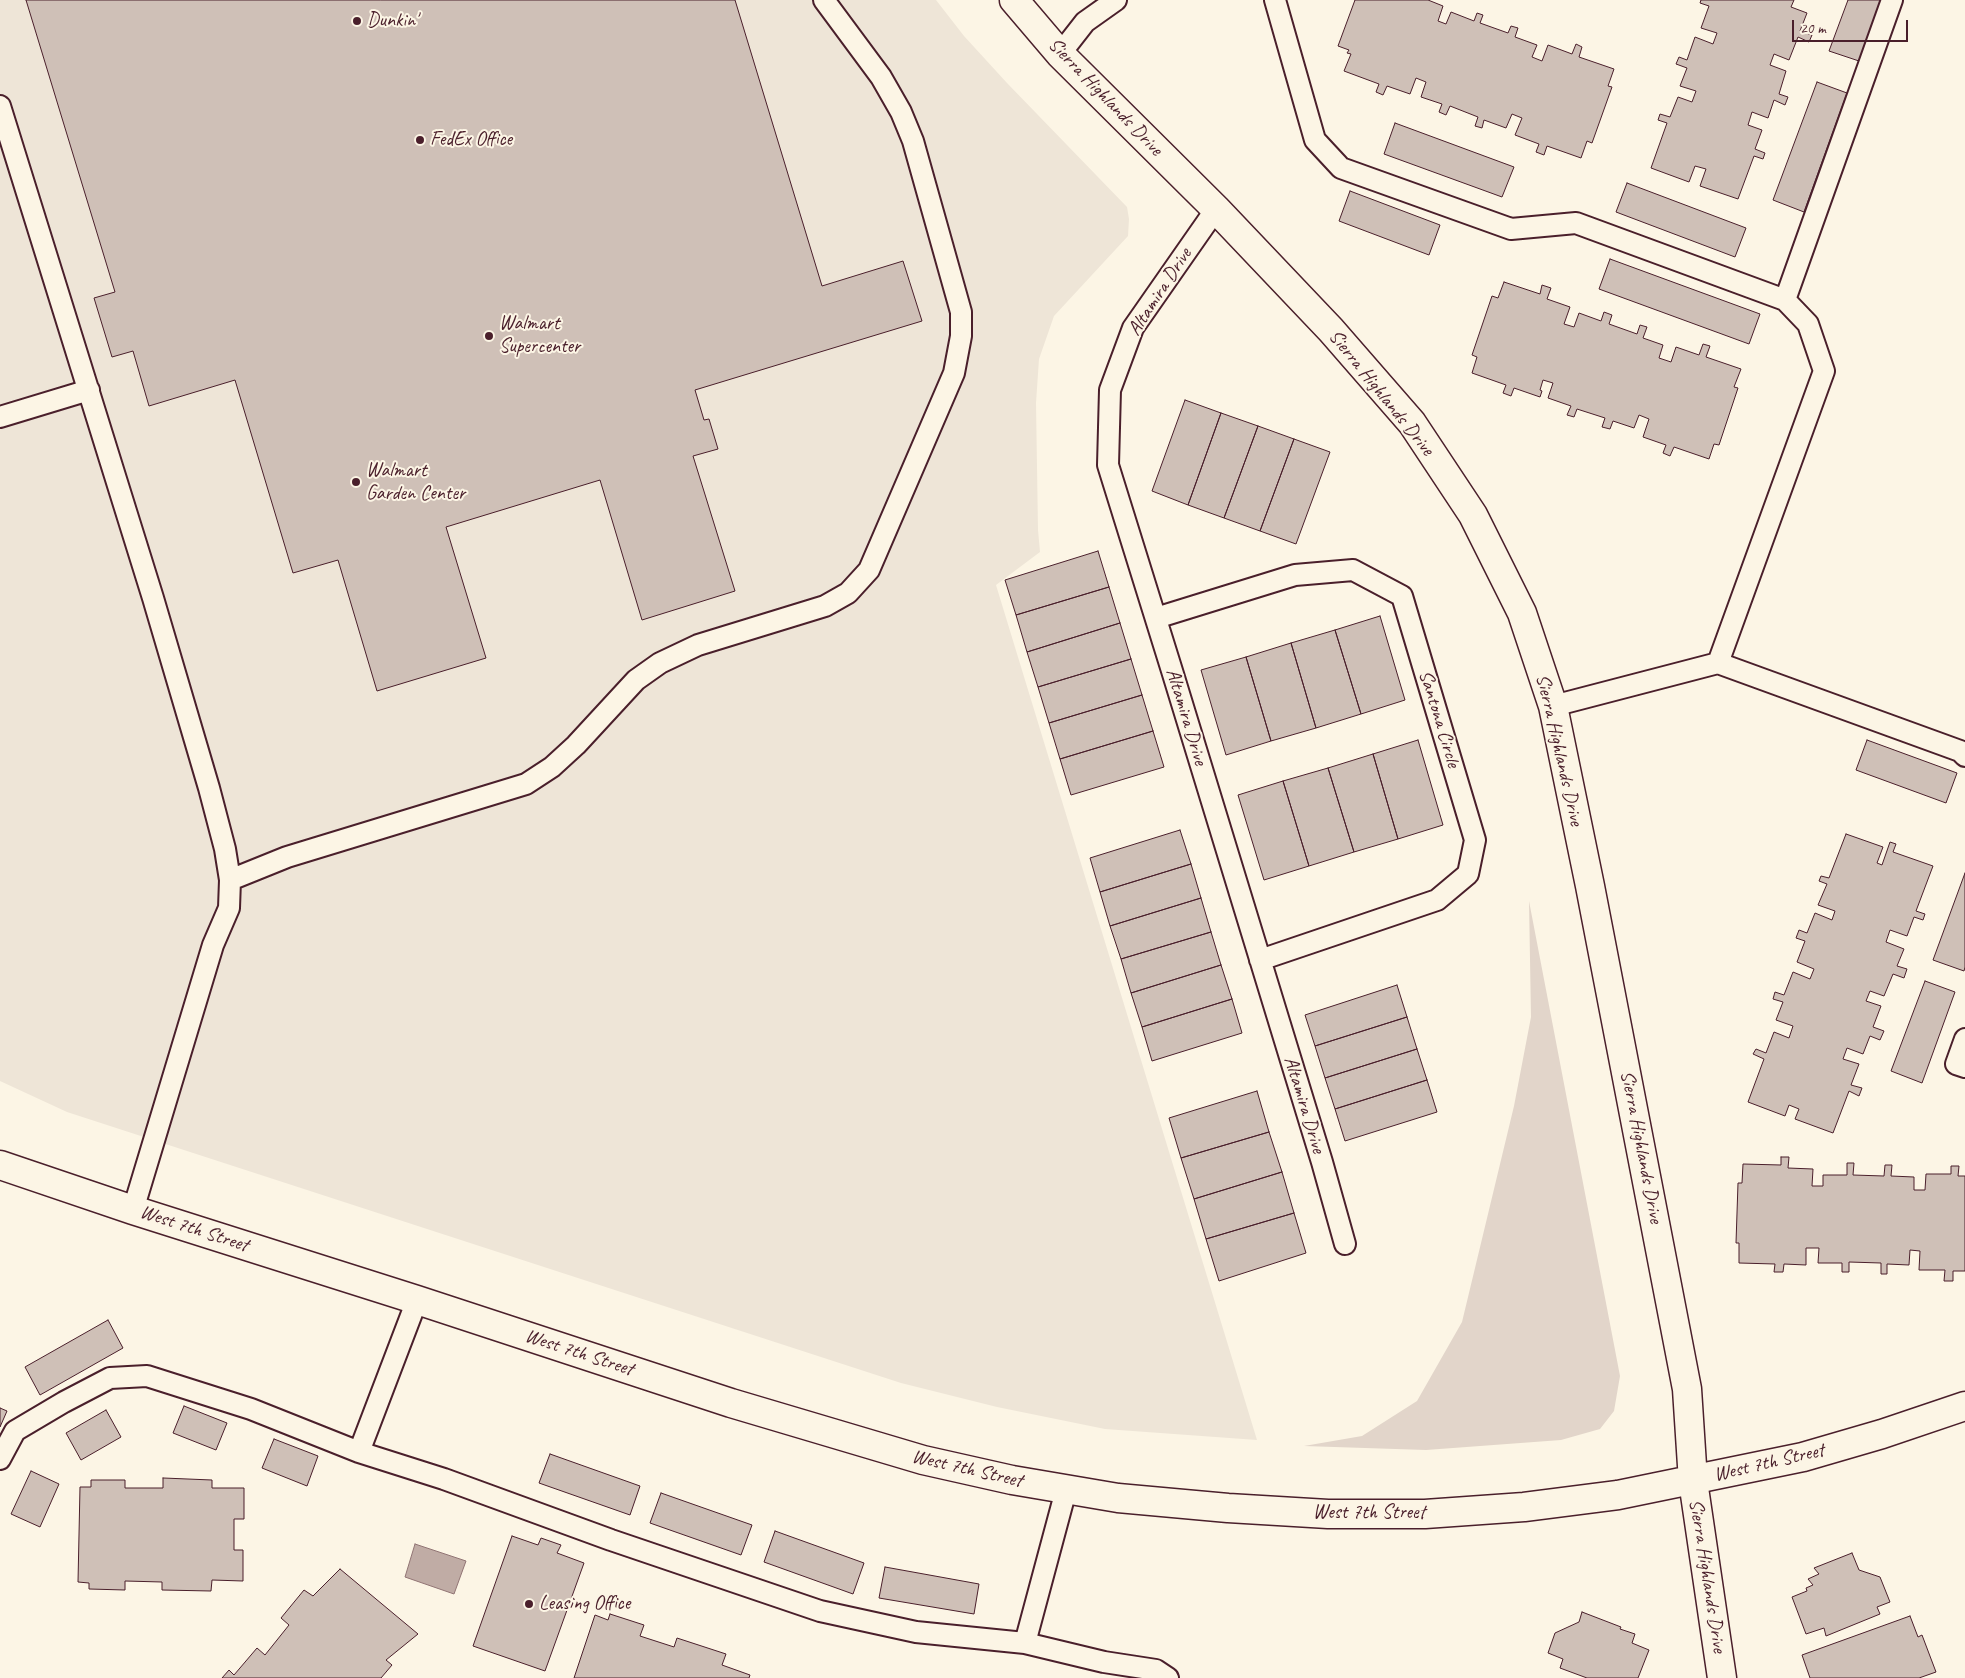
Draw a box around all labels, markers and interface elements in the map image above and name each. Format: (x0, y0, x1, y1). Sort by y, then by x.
place label: Dunkin' (367, 9, 417, 33)
scale bar (1795, 10, 1911, 42)
marker: Dunkin' (351, 15, 363, 27)
text: 20 m (1800, 19, 1826, 38)
street label: Sierra Highlands Drive (1043, 33, 1167, 161)
place label: FedEx Office (430, 128, 512, 152)
marker: FedEx Office (414, 134, 426, 146)
street label: Altamira Drive (1123, 244, 1197, 340)
place label: Walmart Supercenter (499, 312, 580, 359)
street label: Sierra Highlands Drive (1323, 325, 1439, 461)
marker: Walmart Supercenter (483, 330, 495, 342)
place label: Walmart Garden Center (366, 459, 465, 506)
marker: Walmart Garden Center (350, 476, 362, 488)
street label: Altamira Drive (1160, 666, 1212, 768)
street label: Santona Circle (1413, 668, 1465, 770)
street label: Sierra Highlands Drive (1530, 672, 1588, 828)
street label: Altamira Drive (1278, 1054, 1330, 1156)
street label: Sierra Highlands Drive (1614, 1069, 1668, 1225)
street label: West 7th Street (137, 1200, 251, 1258)
street label: West 7th Street (522, 1324, 636, 1382)
street label: West 7th Street (1712, 1439, 1826, 1487)
street label: West 7th Street (910, 1445, 1024, 1493)
street label: Sierra Highlands Drive (1683, 1498, 1731, 1654)
street label: West 7th Street (1313, 1501, 1425, 1525)
place label: Leasing Office (539, 1592, 630, 1616)
marker: Leasing Office (523, 1598, 535, 1610)

